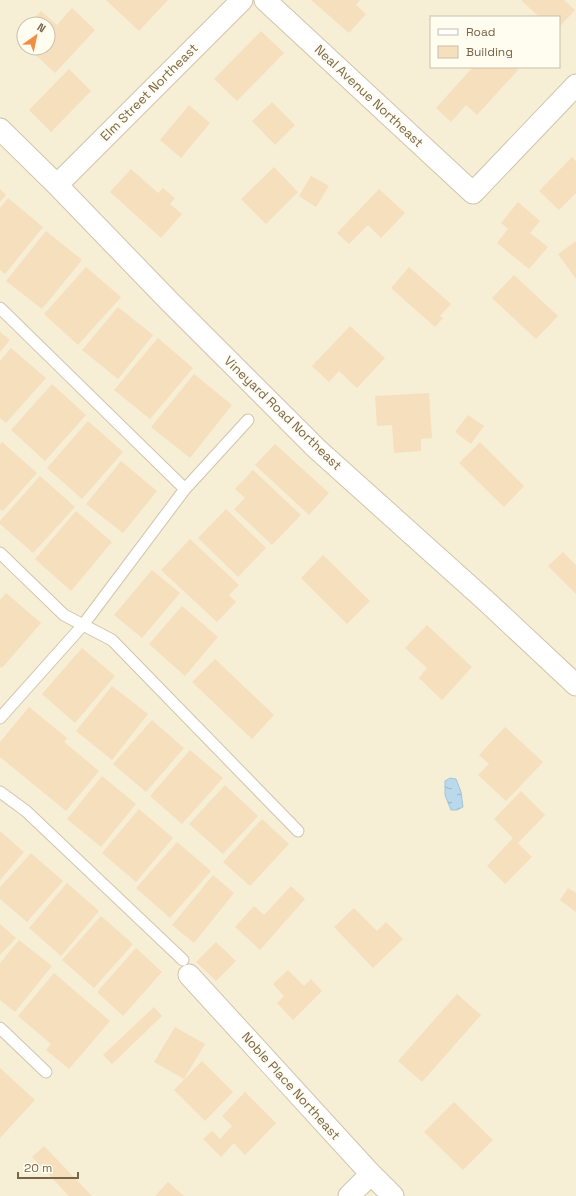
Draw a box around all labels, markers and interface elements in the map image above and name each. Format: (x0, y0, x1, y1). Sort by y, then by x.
north arrow (16, 16, 56, 56)
legend (430, 16, 560, 68)
text: N (35, 20, 48, 35)
text: Road (466, 24, 495, 40)
street label: Elm Street Northeast (97, 40, 201, 144)
street label: Neal Avenue Northeast (311, 41, 427, 151)
text: Building (466, 44, 513, 60)
street label: Vineyard Road Northeast (221, 352, 345, 474)
street label: Noble Place Northeast (238, 1028, 344, 1144)
scale bar (18, 1154, 78, 1180)
text: 20 m (24, 1160, 52, 1176)

